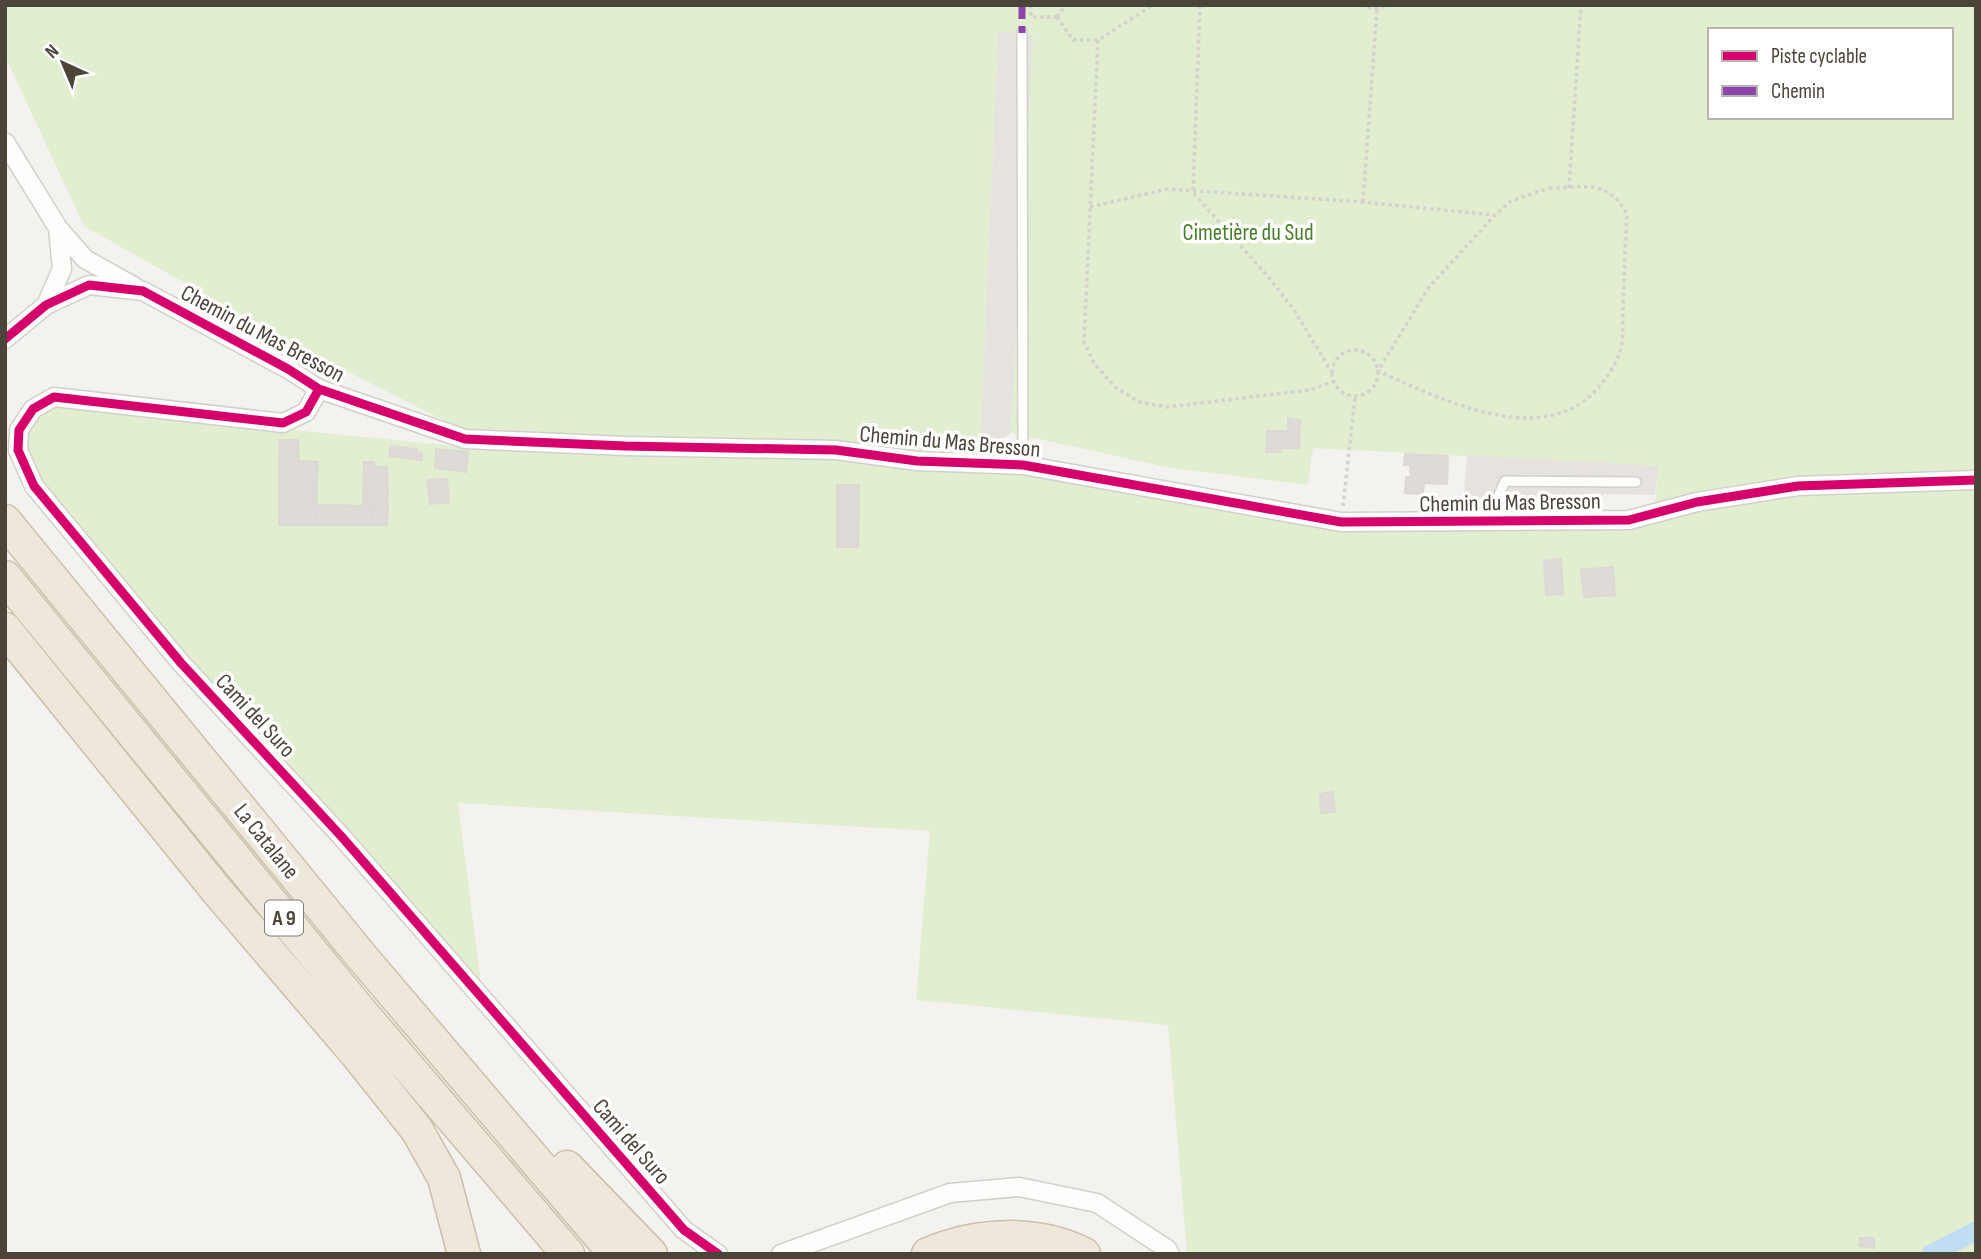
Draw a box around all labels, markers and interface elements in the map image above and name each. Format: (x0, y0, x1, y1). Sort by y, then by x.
north arrow (28, 28, 98, 98)
legend (1708, 28, 1953, 119)
text: N (41, 40, 64, 64)
text: Piste cyclable (1771, 44, 1867, 69)
text: Chemin (1771, 79, 1825, 104)
park label: Cimetière du Sud (1183, 219, 1313, 247)
street label: Chemin du Mas Bresson (176, 279, 349, 389)
street label: Chemin du Mas Bresson (858, 420, 1042, 464)
street label: Chemin du Mas Bresson (1419, 487, 1601, 519)
street label: Cami del Suro (209, 668, 301, 763)
street label: La Catalane (227, 798, 305, 885)
road number: A 9 (265, 900, 303, 936)
street label: Cami del Suro (586, 1093, 676, 1190)

